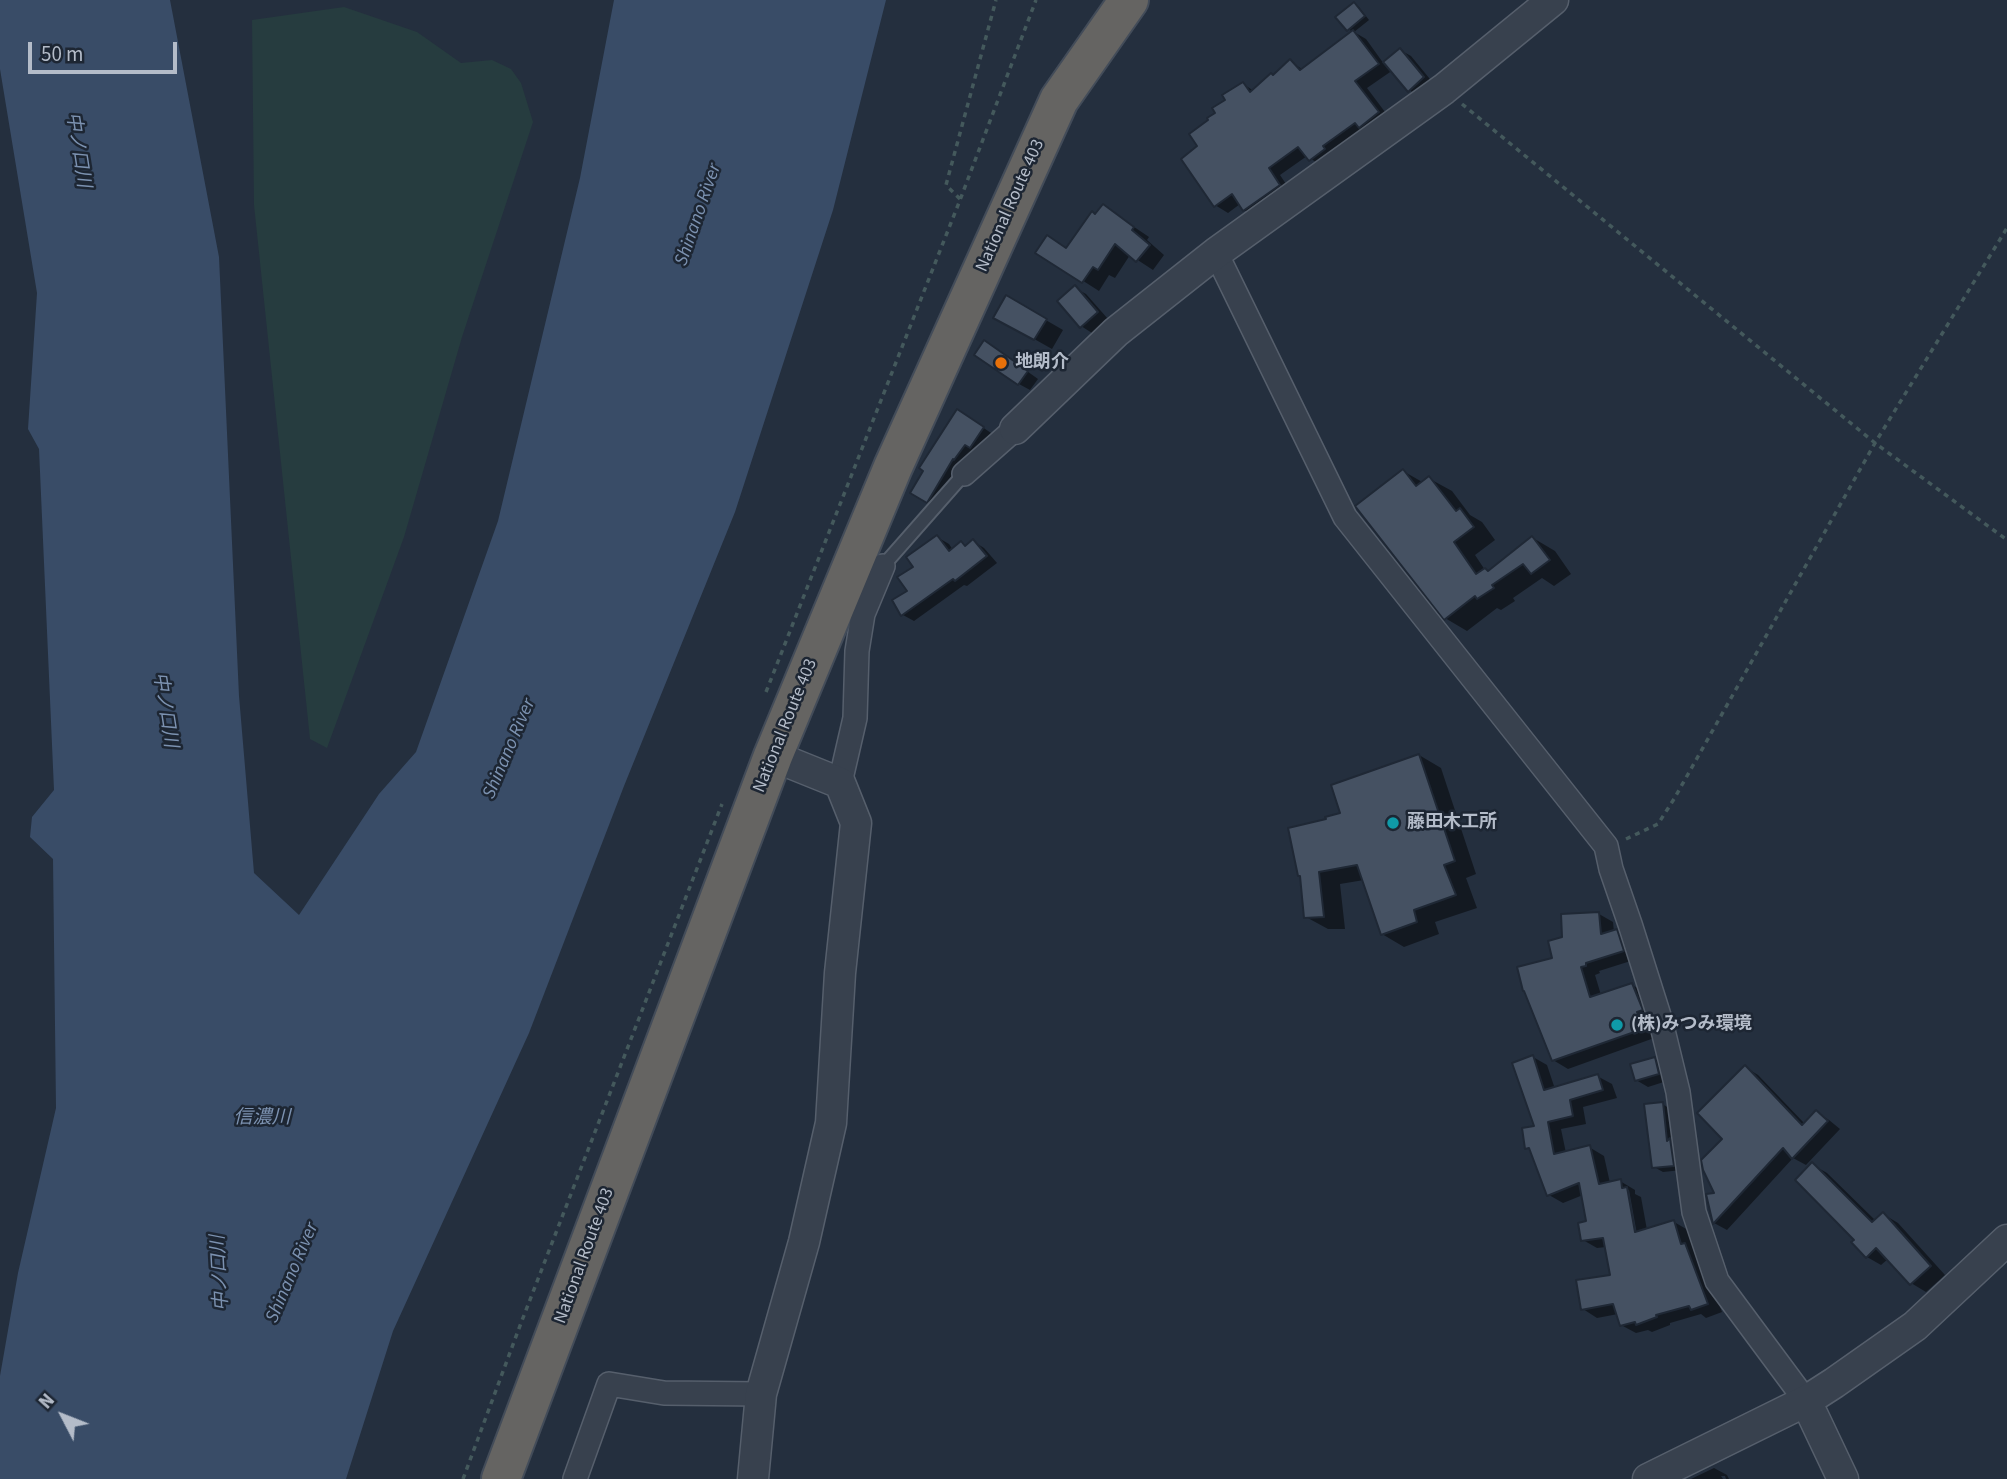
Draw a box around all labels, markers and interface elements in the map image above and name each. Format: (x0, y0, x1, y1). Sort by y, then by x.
scale bar (32, 28, 180, 72)
text: 50 m (41, 39, 83, 69)
water label: 中ノ口川 (60, 111, 94, 189)
street label: National Route 403 (972, 136, 1050, 276)
water label: Shinano River (671, 161, 727, 269)
place label: 地朗介 (1015, 352, 1069, 374)
marker: 地朗介 (993, 355, 1009, 371)
street label: National Route 403 (749, 656, 823, 796)
water label: 中ノ口川 (147, 671, 181, 749)
water label: Shinano River (479, 695, 541, 803)
place label: 藤田木工所 (1407, 812, 1497, 834)
marker: 藤田木工所 (1385, 815, 1401, 831)
place label: (株)みつみ環境 (1631, 1014, 1751, 1036)
marker: (株)みつみ環境 (1609, 1017, 1625, 1033)
water label: 信濃川 (234, 1108, 290, 1130)
street label: National Route 403 (550, 1185, 620, 1327)
water label: Shinano River (262, 1219, 324, 1327)
water label: 中ノ口川 (208, 1234, 234, 1312)
north arrow (28, 1381, 98, 1451)
text: N (33, 1388, 61, 1415)

